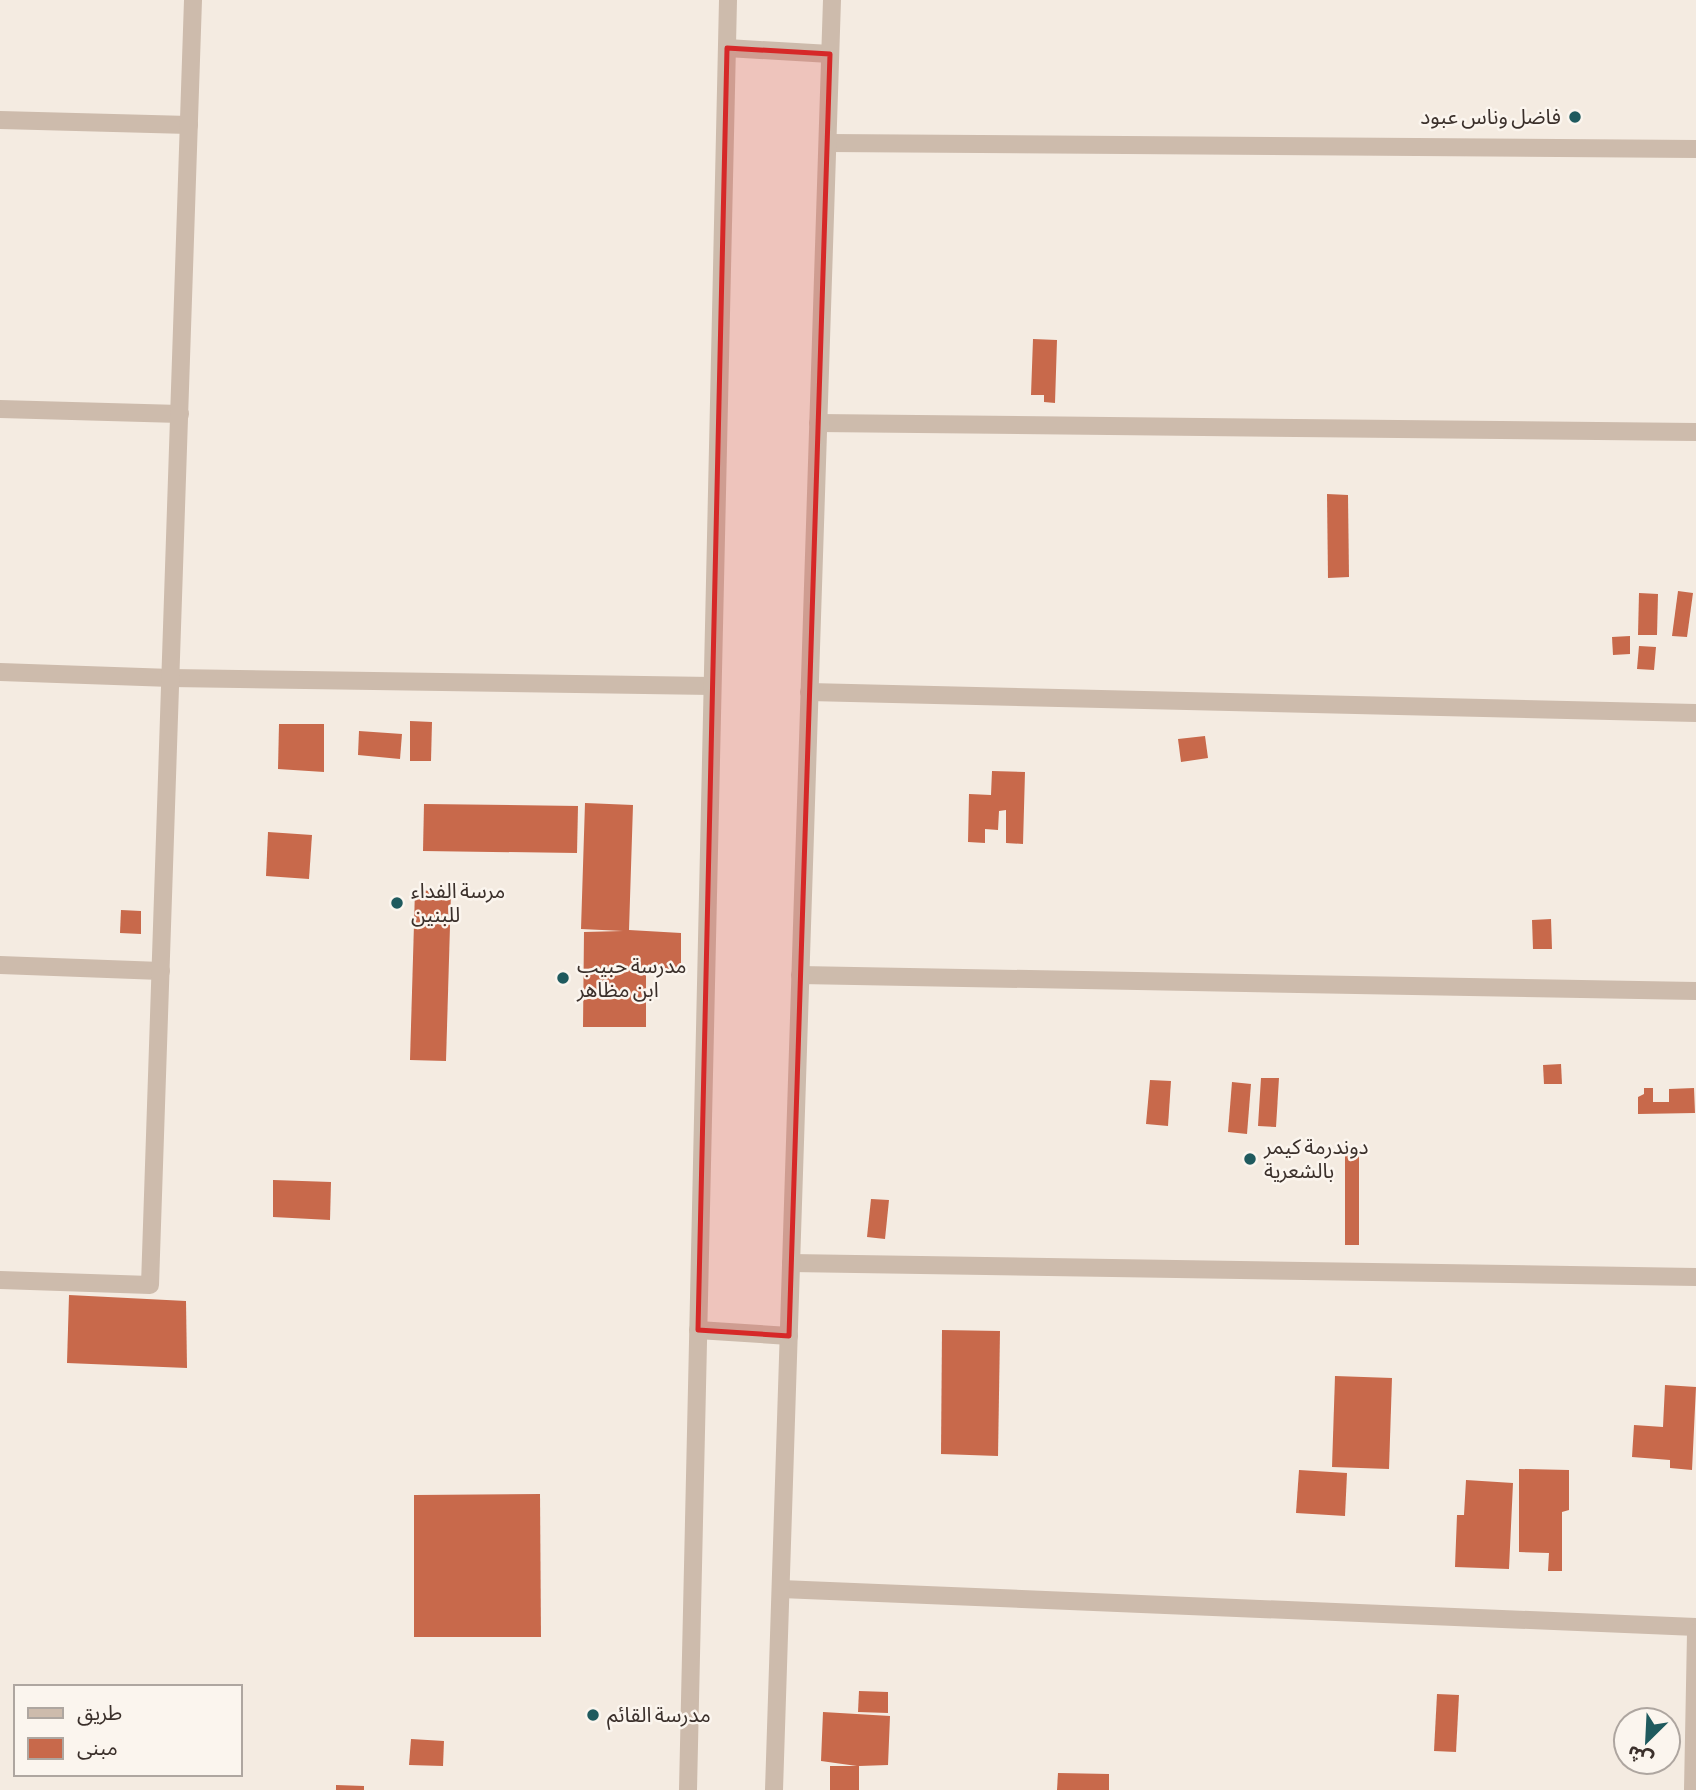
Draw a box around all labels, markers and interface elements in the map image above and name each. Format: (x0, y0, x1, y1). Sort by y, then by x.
place label: فاضل وناس عبود (1420, 105, 1561, 130)
marker: فاضل وناس عبود (1567, 109, 1583, 125)
place label: مرسة الفداء للبنين (411, 879, 505, 928)
marker: مرسة الفداء للبنين (389, 895, 405, 911)
place label: مدرسة حبيب ابن مظاهر (576, 954, 687, 1003)
marker: مدرسة حبيب ابن مظاهر (555, 970, 571, 986)
place label: دوندرمة كيمر بالشعرية (1263, 1135, 1369, 1184)
marker: دوندرمة كيمر بالشعرية (1242, 1151, 1258, 1167)
legend (14, 1685, 242, 1776)
text: طريق (77, 1701, 122, 1726)
place label: مدرسة القائم (607, 1703, 711, 1730)
north arrow (1612, 1706, 1682, 1776)
marker: مدرسة القائم (585, 1707, 601, 1723)
text: مبنى (77, 1736, 118, 1761)
text: ش (1624, 1739, 1657, 1771)

